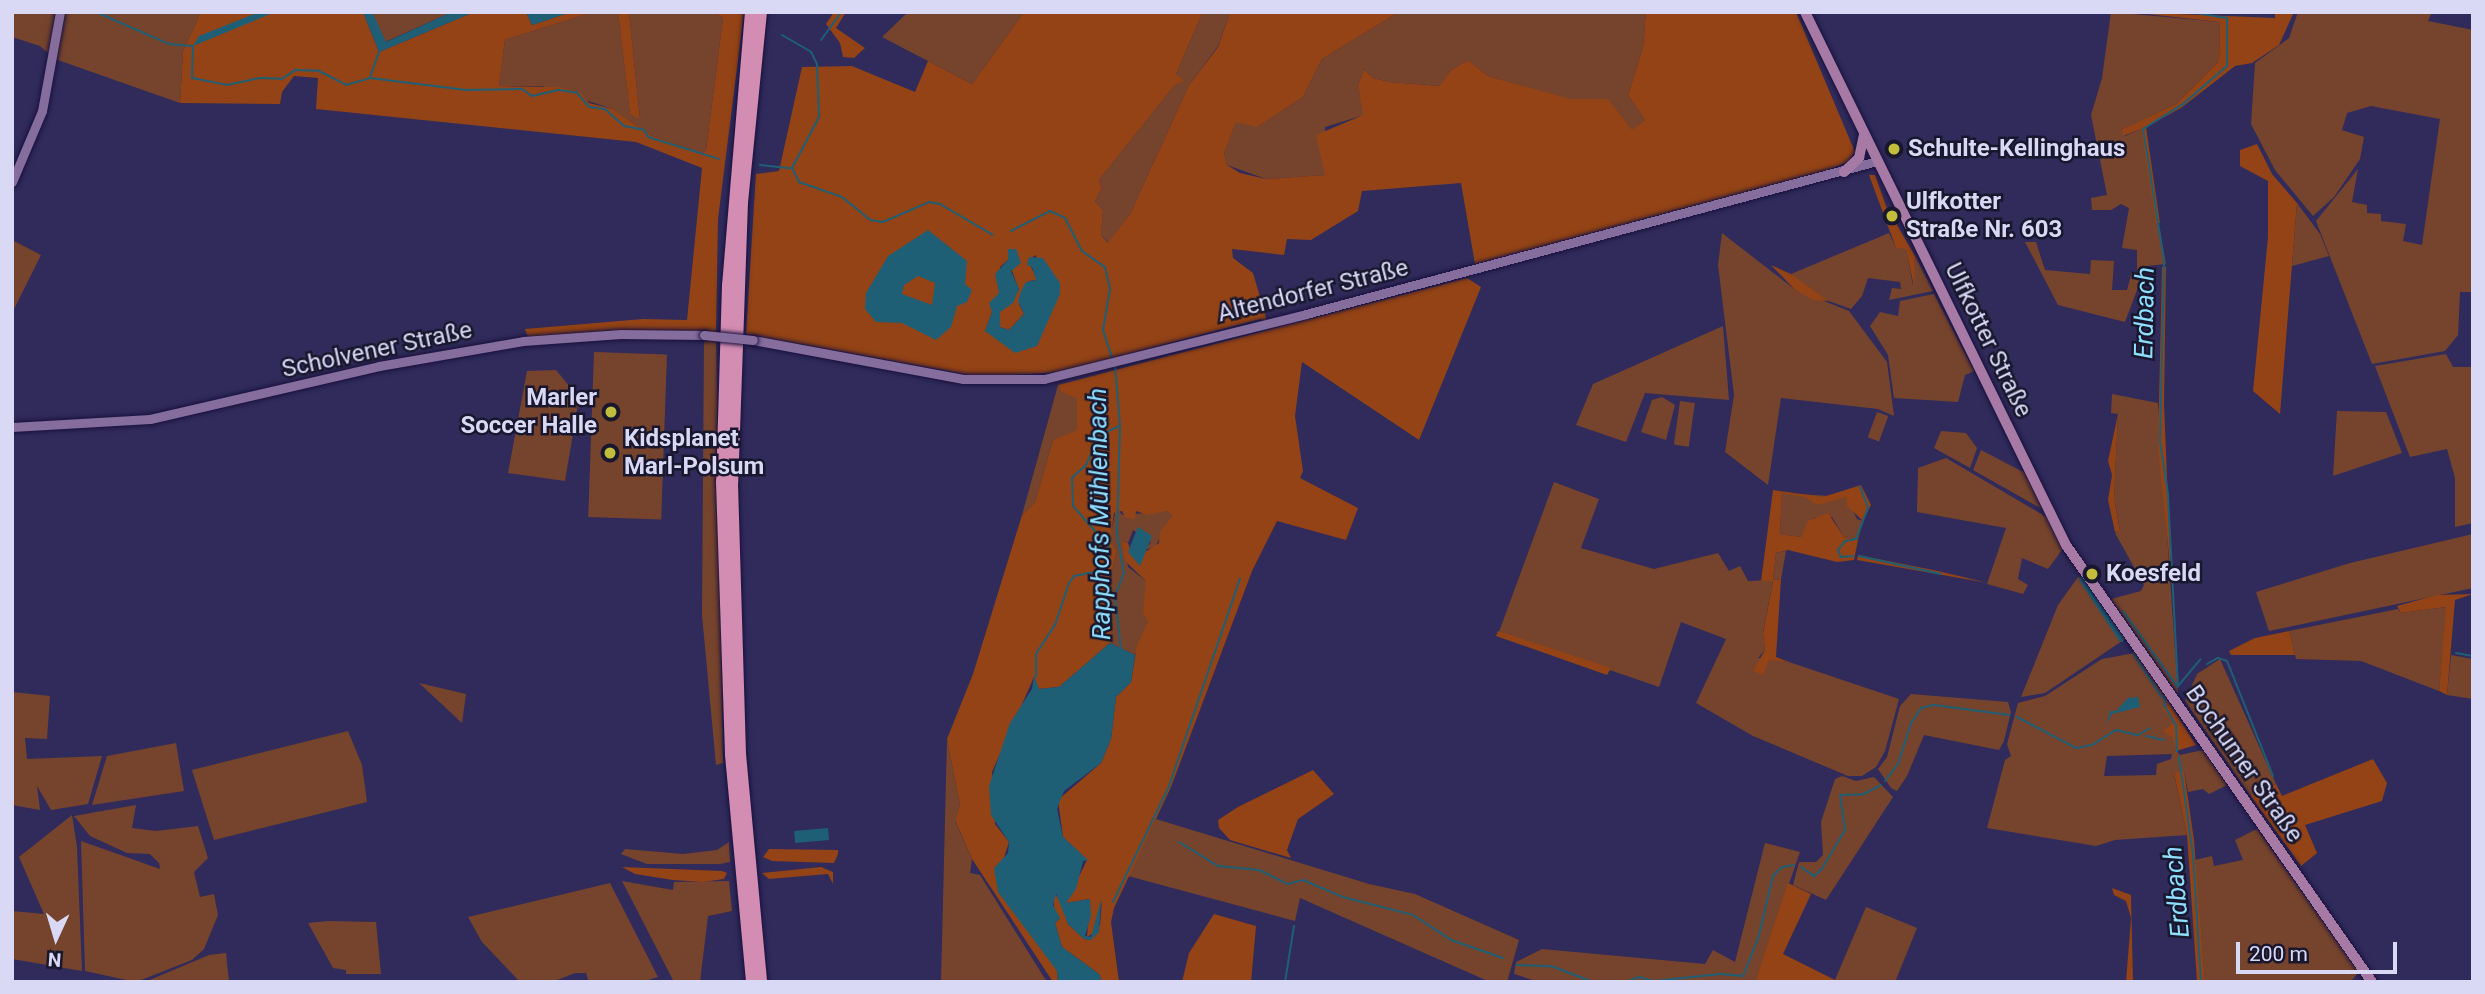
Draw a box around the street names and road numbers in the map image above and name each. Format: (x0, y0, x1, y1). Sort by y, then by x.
street label: Altendorfer Straße (1215, 253, 1411, 329)
street label: Ulfkotter Straße (1938, 258, 2038, 422)
street label: Scholvener Straße (279, 316, 475, 384)
street label: Bochumer Straße (2179, 680, 2309, 848)

